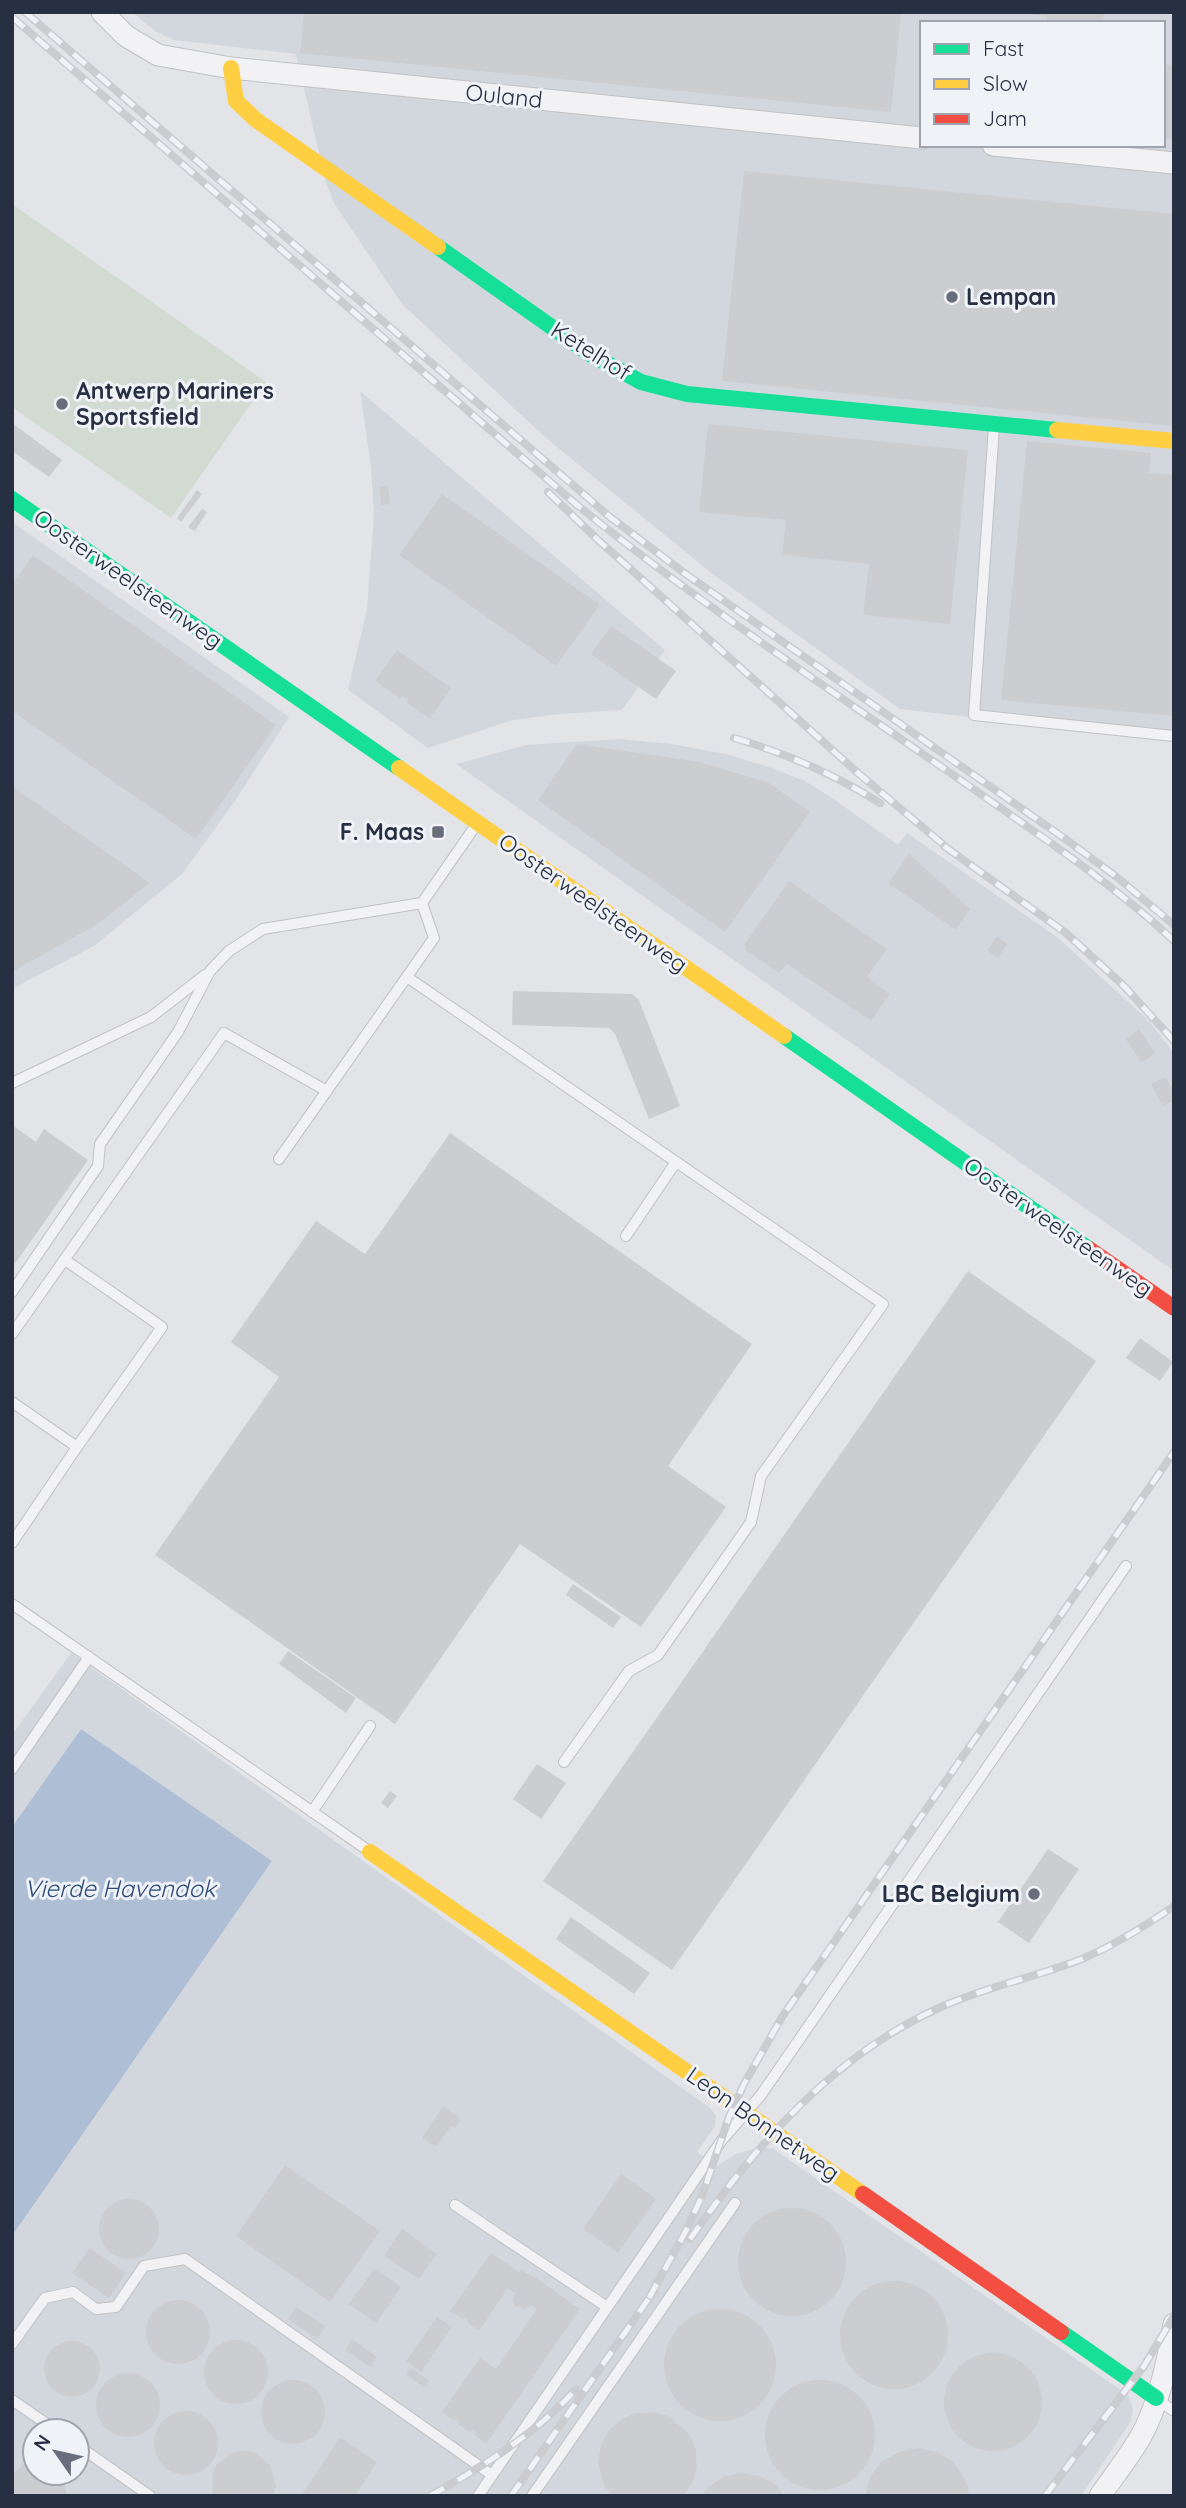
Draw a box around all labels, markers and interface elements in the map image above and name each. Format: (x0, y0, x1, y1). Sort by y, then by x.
legend (920, 21, 1165, 147)
text: Fast (983, 35, 1024, 61)
text: Slow (983, 70, 1028, 96)
street label: Ouland (464, 77, 544, 114)
text: Jam (983, 105, 1027, 131)
place label: Lempan (966, 282, 1056, 311)
marker: Lempan (944, 289, 960, 305)
street label: Ketelhof (546, 315, 637, 387)
place label: Antwerp Mariners Sportsfield (76, 376, 274, 431)
marker: Antwerp Mariners Sportsfield (54, 396, 70, 412)
street label: Oosterweelsteenweg (28, 502, 228, 655)
place label: F. Maas (340, 817, 424, 846)
marker: F. Maas (430, 824, 446, 840)
street label: Oosterweelsteenweg (493, 826, 693, 979)
street label: Oosterweelsteenweg (958, 1150, 1158, 1303)
water label: Vierde Havendok (24, 1873, 218, 1903)
place label: LBC Belgium (882, 1879, 1020, 1908)
marker: LBC Belgium (1026, 1886, 1042, 1902)
street label: Leon Bonnetweg (681, 2060, 845, 2187)
north arrow (21, 2417, 91, 2487)
text: N (28, 2430, 56, 2455)

